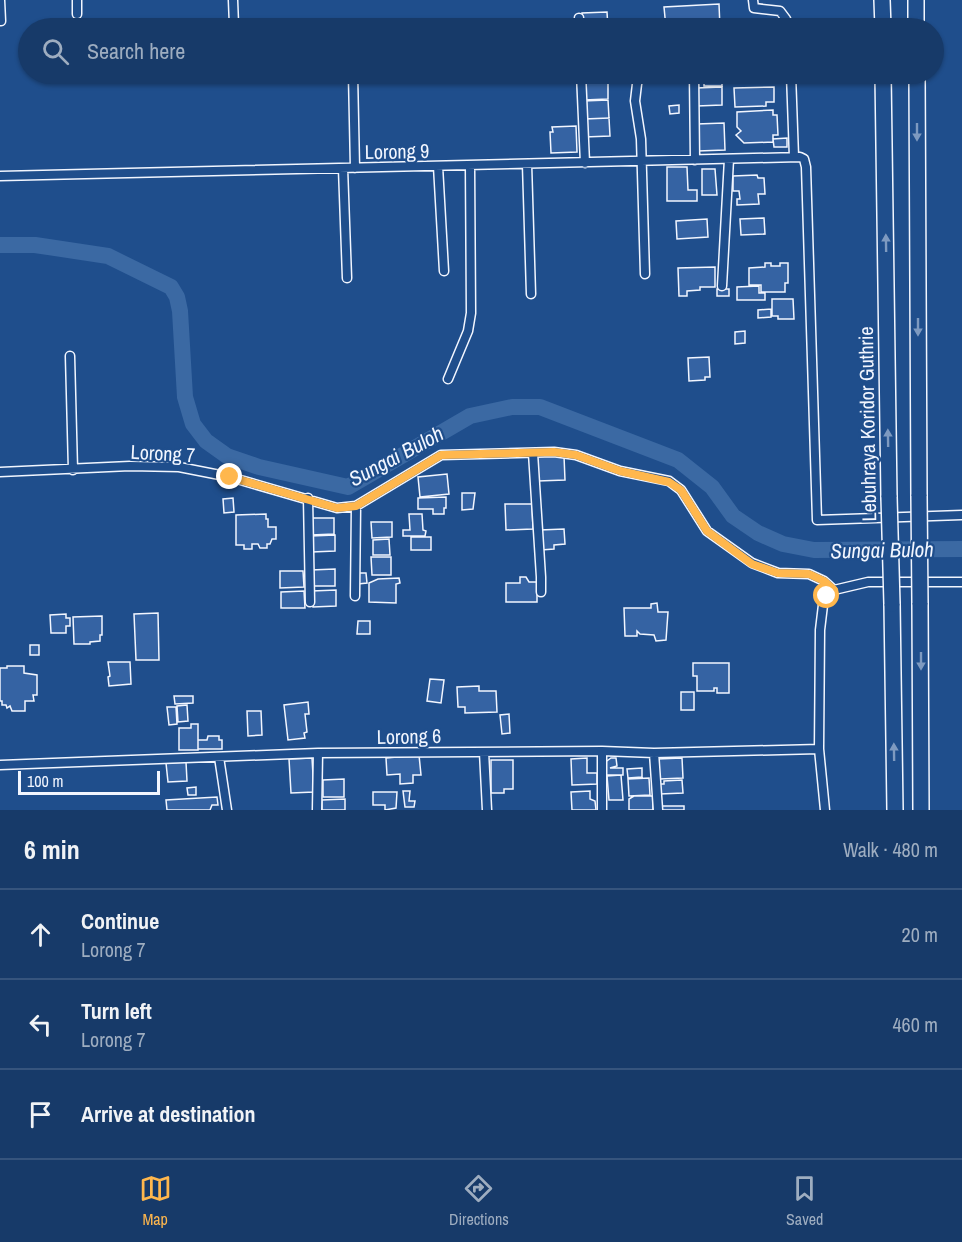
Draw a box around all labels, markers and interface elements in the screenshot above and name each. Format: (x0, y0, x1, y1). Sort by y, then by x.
search box (18, 18, 944, 84)
icon: search (39, 35, 72, 68)
text: Search here (87, 36, 185, 66)
one-way arrow (912, 122, 922, 141)
street label: Lorong 9 (364, 137, 430, 165)
one-way arrow (881, 234, 890, 253)
one-way arrow (913, 317, 923, 336)
street label: Lebuhraya Koridor Guthrie (852, 326, 882, 522)
water label: Sungai Buloh (344, 419, 448, 493)
one-way arrow (884, 429, 893, 448)
street label: Lorong 7 (130, 438, 196, 468)
route end (216, 463, 242, 489)
water label: Sungai Buloh (830, 535, 934, 565)
route start (813, 582, 839, 608)
one-way arrow (916, 652, 926, 671)
street label: Lorong 6 (376, 722, 442, 750)
one-way arrow (889, 742, 899, 761)
scale bar (18, 768, 160, 796)
text: 100 m (27, 770, 63, 792)
text: 6 min (24, 832, 80, 867)
text: Walk · 480 m (843, 836, 938, 863)
text: Continue (81, 906, 159, 936)
icon: ahead (24, 918, 57, 951)
text: 20 m (902, 921, 938, 948)
text: Lorong 7 (81, 936, 146, 963)
text: Turn left (81, 996, 152, 1026)
icon: left (24, 1008, 57, 1041)
text: 460 m (892, 1011, 938, 1038)
text: Lorong 7 (81, 1026, 146, 1053)
icon: arrive (24, 1098, 57, 1131)
text: Arrive at destination (81, 1099, 255, 1129)
tab: Map (139, 1172, 172, 1230)
tab: Directions (449, 1172, 509, 1230)
tab: Saved (786, 1172, 823, 1230)

